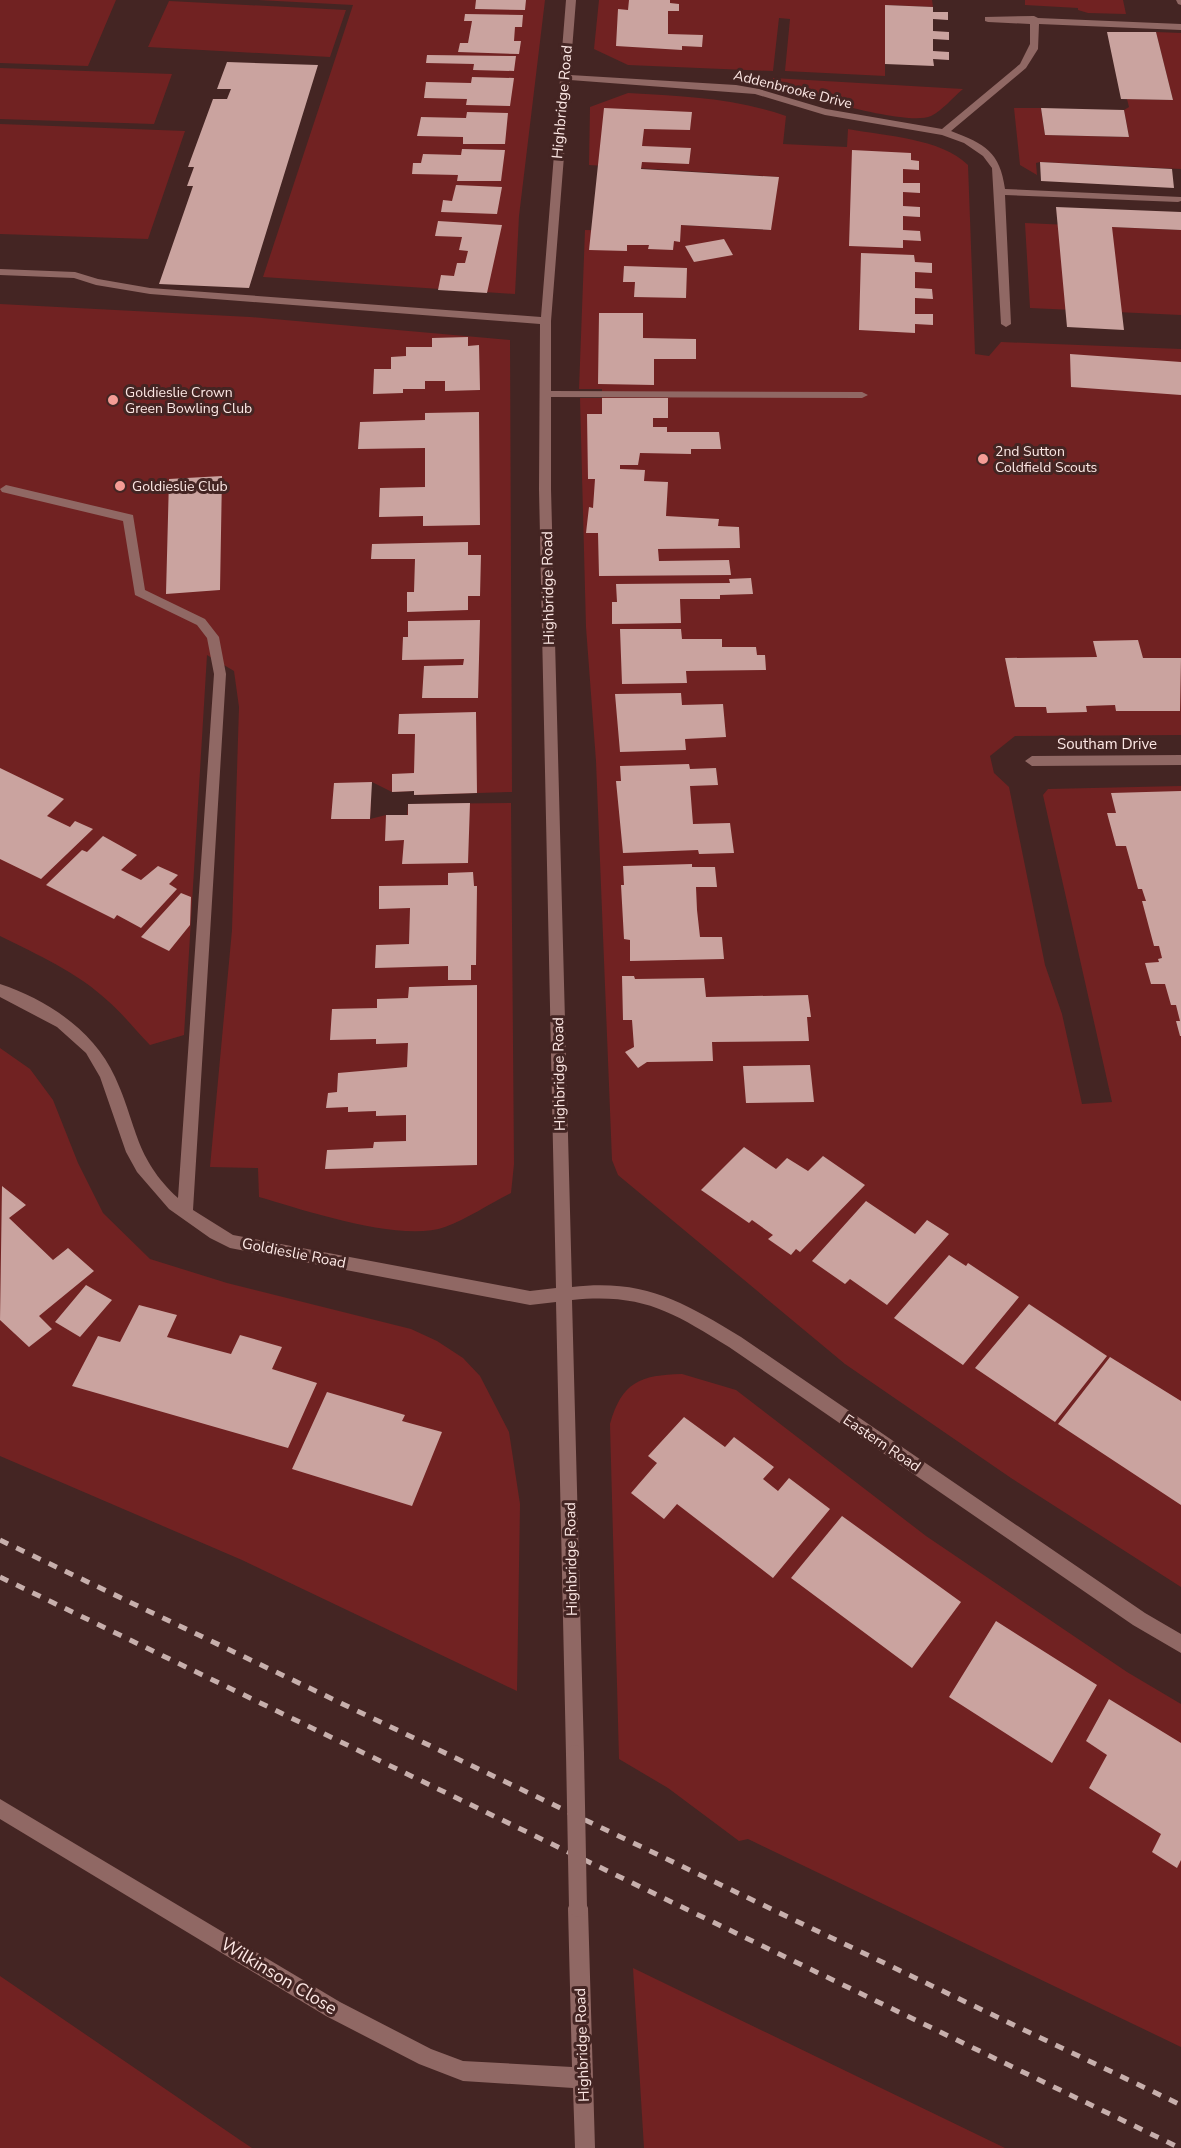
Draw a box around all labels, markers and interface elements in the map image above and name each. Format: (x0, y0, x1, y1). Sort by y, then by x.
street label: Highbridge Road (547, 44, 577, 160)
street label: Addenbrooke Drive (732, 66, 854, 113)
place label: Goldieslie Crown Green Bowling Club (125, 383, 252, 418)
marker: Goldieslie Crown Green Bowling Club (106, 393, 120, 407)
place label: 2nd Sutton Coldfield Scouts (995, 442, 1098, 477)
marker: 2nd Sutton Coldfield Scouts (976, 452, 990, 466)
place label: Goldieslie Club (132, 477, 228, 496)
marker: Goldieslie Club (113, 479, 127, 493)
street label: Highbridge Road (537, 531, 559, 645)
street label: Southam Drive (1057, 734, 1157, 754)
street label: Highbridge Road (548, 1017, 570, 1131)
street label: Goldieslie Road (240, 1233, 348, 1273)
street label: Eastern Road (839, 1410, 925, 1476)
street label: Highbridge Road (560, 1502, 582, 1616)
street label: Wilkinson Close (216, 1932, 342, 2020)
street label: Highbridge Road (570, 1988, 594, 2102)

